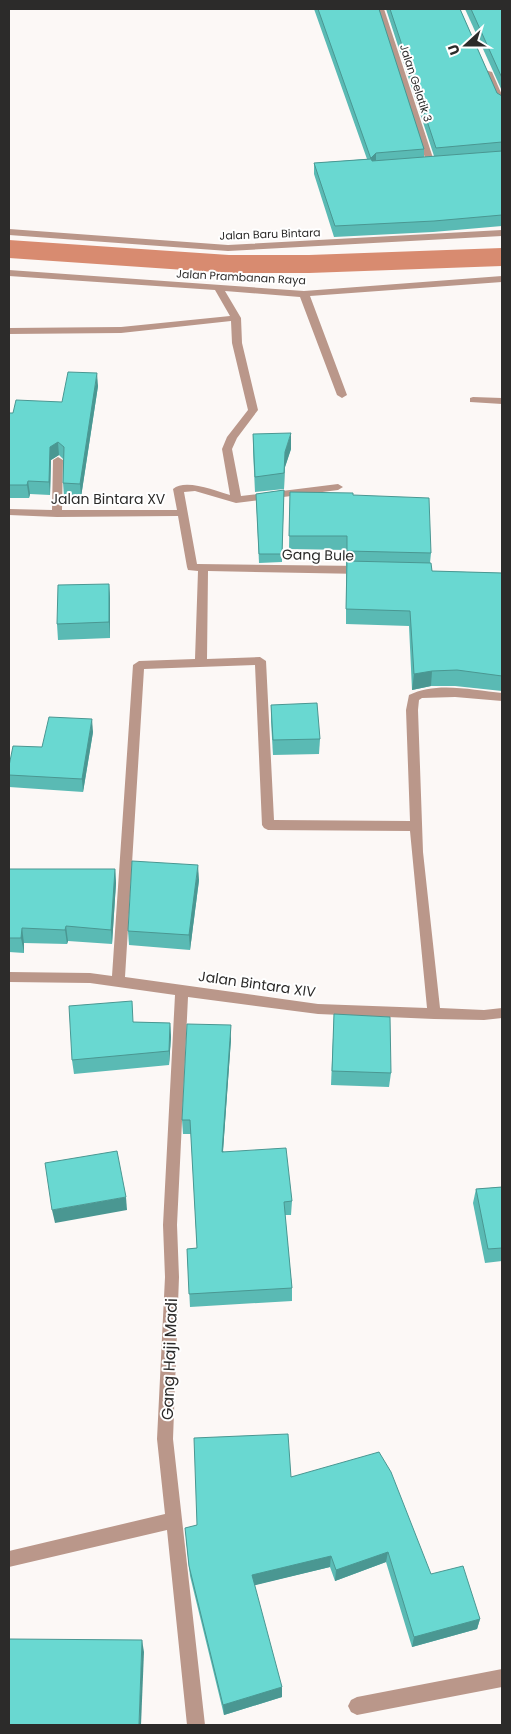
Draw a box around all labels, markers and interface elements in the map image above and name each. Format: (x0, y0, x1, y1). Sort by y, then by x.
north arrow (441, 20, 491, 70)
text: U (443, 41, 465, 58)
street label: Jalan Gelatik 3 (396, 42, 436, 124)
street label: Jalan Baru Bintara (219, 224, 321, 244)
street label: Jalan Prambanan Raya (176, 266, 306, 288)
street label: Jalan Bintara XV (51, 489, 166, 509)
street label: Gang Bule (282, 544, 355, 566)
street label: Jalan Bintara XIV (197, 966, 317, 1002)
street label: Gang Haji Madi (156, 1298, 183, 1420)

